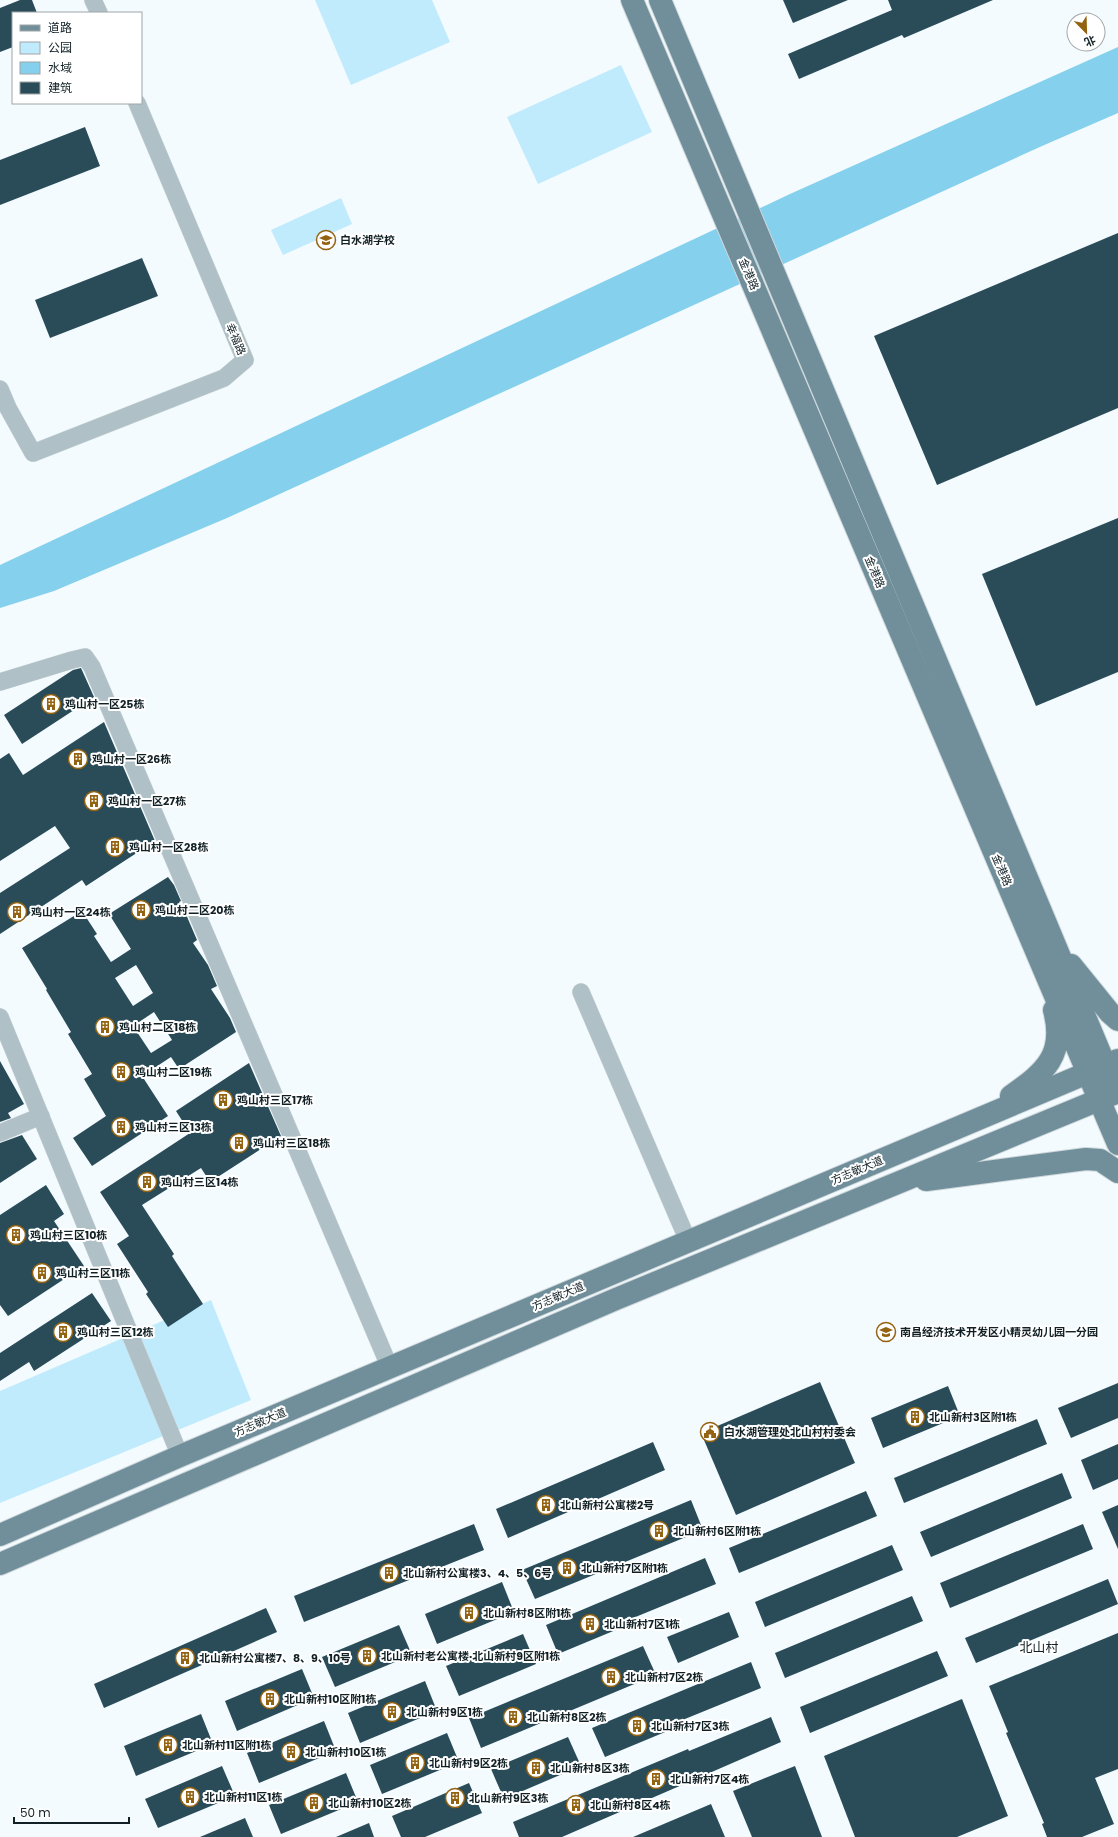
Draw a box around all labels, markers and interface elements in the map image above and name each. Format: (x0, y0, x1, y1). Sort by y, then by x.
legend (12, 12, 142, 104)
north arrow (1066, 12, 1106, 52)
text: 道路 (48, 19, 72, 36)
text: 北 (1082, 32, 1098, 51)
text: 公园 (48, 39, 72, 56)
text: 水域 (48, 59, 72, 76)
text: 建筑 (48, 79, 72, 96)
school or university icon: 白水湖学校 (315, 229, 337, 251)
place label: 白水湖学校 (340, 232, 395, 248)
street label: 金港路 (735, 256, 763, 292)
street label: 幸福路 (222, 321, 250, 357)
street label: 金港路 (861, 554, 889, 590)
building icon: 鸡山村一区25栋 (40, 693, 62, 715)
place label: 鸡山村一区25栋 (65, 696, 144, 712)
building icon: 鸡山村一区26栋 (67, 748, 89, 770)
place label: 鸡山村一区26栋 (92, 751, 171, 767)
building icon: 鸡山村一区27栋 (83, 790, 105, 812)
place label: 鸡山村一区27栋 (108, 793, 186, 809)
building icon: 鸡山村一区28栋 (104, 836, 126, 858)
place label: 鸡山村一区28栋 (129, 839, 208, 855)
street label: 金港路 (988, 852, 1016, 888)
building icon: 鸡山村二区20栋 (130, 899, 152, 921)
building icon: 鸡山村一区24栋 (6, 901, 28, 923)
place label: 鸡山村二区20栋 (155, 902, 234, 918)
place label: 鸡山村一区24栋 (31, 904, 111, 920)
building icon: 鸡山村二区18栋 (94, 1016, 116, 1038)
place label: 鸡山村二区18栋 (119, 1019, 196, 1035)
building icon: 鸡山村二区19栋 (110, 1061, 132, 1083)
place label: 鸡山村二区19栋 (135, 1064, 212, 1080)
building icon: 鸡山村三区17栋 (212, 1089, 234, 1111)
place label: 鸡山村三区17栋 (237, 1092, 313, 1108)
building icon: 鸡山村三区13栋 (110, 1116, 132, 1138)
place label: 鸡山村三区13栋 (135, 1119, 212, 1135)
building icon: 鸡山村三区18栋 (228, 1132, 250, 1154)
place label: 鸡山村三区18栋 (253, 1135, 330, 1151)
street label: 方志敏大道 (829, 1152, 885, 1188)
building icon: 鸡山村三区14栋 (136, 1171, 158, 1193)
place label: 鸡山村三区14栋 (161, 1174, 239, 1190)
building icon: 鸡山村三区10栋 (5, 1224, 27, 1246)
place label: 鸡山村三区10栋 (30, 1227, 107, 1243)
building icon: 鸡山村三区11栋 (31, 1262, 53, 1284)
place label: 鸡山村三区11栋 (56, 1265, 130, 1281)
street label: 方志敏大道 (530, 1278, 586, 1314)
building icon: 鸡山村三区12栋 (52, 1321, 74, 1343)
school or university icon: 南昌经济技术开发区小精灵幼儿园一分园 (875, 1321, 897, 1343)
place label: 鸡山村三区12栋 (77, 1324, 153, 1340)
place label: 南昌经济技术开发区小精灵幼儿园一分园 (900, 1324, 1098, 1340)
street label: 方志敏大道 (232, 1404, 288, 1440)
building icon: 北山新村3区附1栋 (904, 1406, 926, 1428)
place label: 北山新村3区附1栋 (929, 1409, 1017, 1425)
public building icon: 白水湖管理处北山村村委会 (699, 1421, 721, 1443)
place label: 白水湖管理处北山村村委会 (724, 1424, 856, 1440)
building icon: 北山新村公寓楼2号 (535, 1494, 557, 1516)
place label: 北山新村公寓楼2号 (560, 1497, 654, 1513)
building icon: 北山新村6区附1栋 (648, 1520, 670, 1542)
place label: 北山新村6区附1栋 (673, 1523, 761, 1539)
building icon: 北山新村7区附1栋 (556, 1557, 578, 1579)
place label: 北山新村7区附1栋 (581, 1560, 668, 1576)
building icon: 北山新村公寓楼3、4、5、6号 (378, 1562, 400, 1584)
place label: 北山新村公寓楼3、4、5、6号 (403, 1565, 552, 1581)
building icon: 北山新村8区附1栋 (458, 1602, 480, 1624)
place label: 北山新村8区附1栋 (483, 1605, 571, 1621)
building icon: 北山新村7区1栋 (579, 1613, 601, 1635)
place label: 北山新村7区1栋 (604, 1616, 680, 1632)
district label: 北山村 (1019, 1638, 1059, 1657)
building icon: 北山新村老公寓楼·北山新村9区附1栋 (356, 1645, 378, 1667)
building icon: 北山新村公寓楼7、8、9、10号 (174, 1647, 196, 1669)
place label: 北山新村老公寓楼·北山新村9区附1栋 (381, 1648, 560, 1664)
place label: 北山新村公寓楼7、8、9、10号 (199, 1650, 351, 1666)
building icon: 北山新村7区2栋 (600, 1666, 622, 1688)
place label: 北山新村7区2栋 (625, 1669, 703, 1685)
building icon: 北山新村10区附1栋 (259, 1688, 281, 1710)
place label: 北山新村10区附1栋 (284, 1691, 376, 1707)
building icon: 北山新村9区1栋 (381, 1701, 403, 1723)
place label: 北山新村9区1栋 (406, 1704, 483, 1720)
building icon: 北山新村8区2栋 (502, 1706, 524, 1728)
place label: 北山新村8区2栋 (527, 1709, 606, 1725)
building icon: 北山新村7区3栋 (626, 1715, 648, 1737)
place label: 北山新村7区3栋 (651, 1718, 730, 1734)
building icon: 北山新村11区附1栋 (157, 1734, 179, 1756)
place label: 北山新村11区附1栋 (182, 1737, 271, 1753)
building icon: 北山新村10区1栋 (280, 1741, 302, 1763)
place label: 北山新村10区1栋 (305, 1744, 386, 1760)
building icon: 北山新村9区2栋 (404, 1752, 426, 1774)
place label: 北山新村9区2栋 (429, 1755, 508, 1771)
building icon: 北山新村8区3栋 (525, 1757, 547, 1779)
place label: 北山新村8区3栋 (550, 1760, 630, 1776)
building icon: 北山新村7区4栋 (645, 1768, 667, 1790)
place label: 北山新村7区4栋 (670, 1771, 749, 1787)
building icon: 北山新村11区1栋 (179, 1786, 201, 1808)
building icon: 北山新村9区3栋 (444, 1787, 466, 1809)
place label: 北山新村11区1栋 (204, 1789, 282, 1805)
place label: 北山新村9区3栋 (469, 1790, 548, 1806)
building icon: 北山新村10区2栋 (303, 1792, 325, 1814)
building icon: 北山新村8区4栋 (565, 1794, 587, 1816)
place label: 北山新村10区2栋 (328, 1795, 412, 1811)
place label: 北山新村8区4栋 (590, 1797, 671, 1813)
scale bar (14, 1799, 129, 1825)
text: 50 m (20, 1804, 51, 1821)

